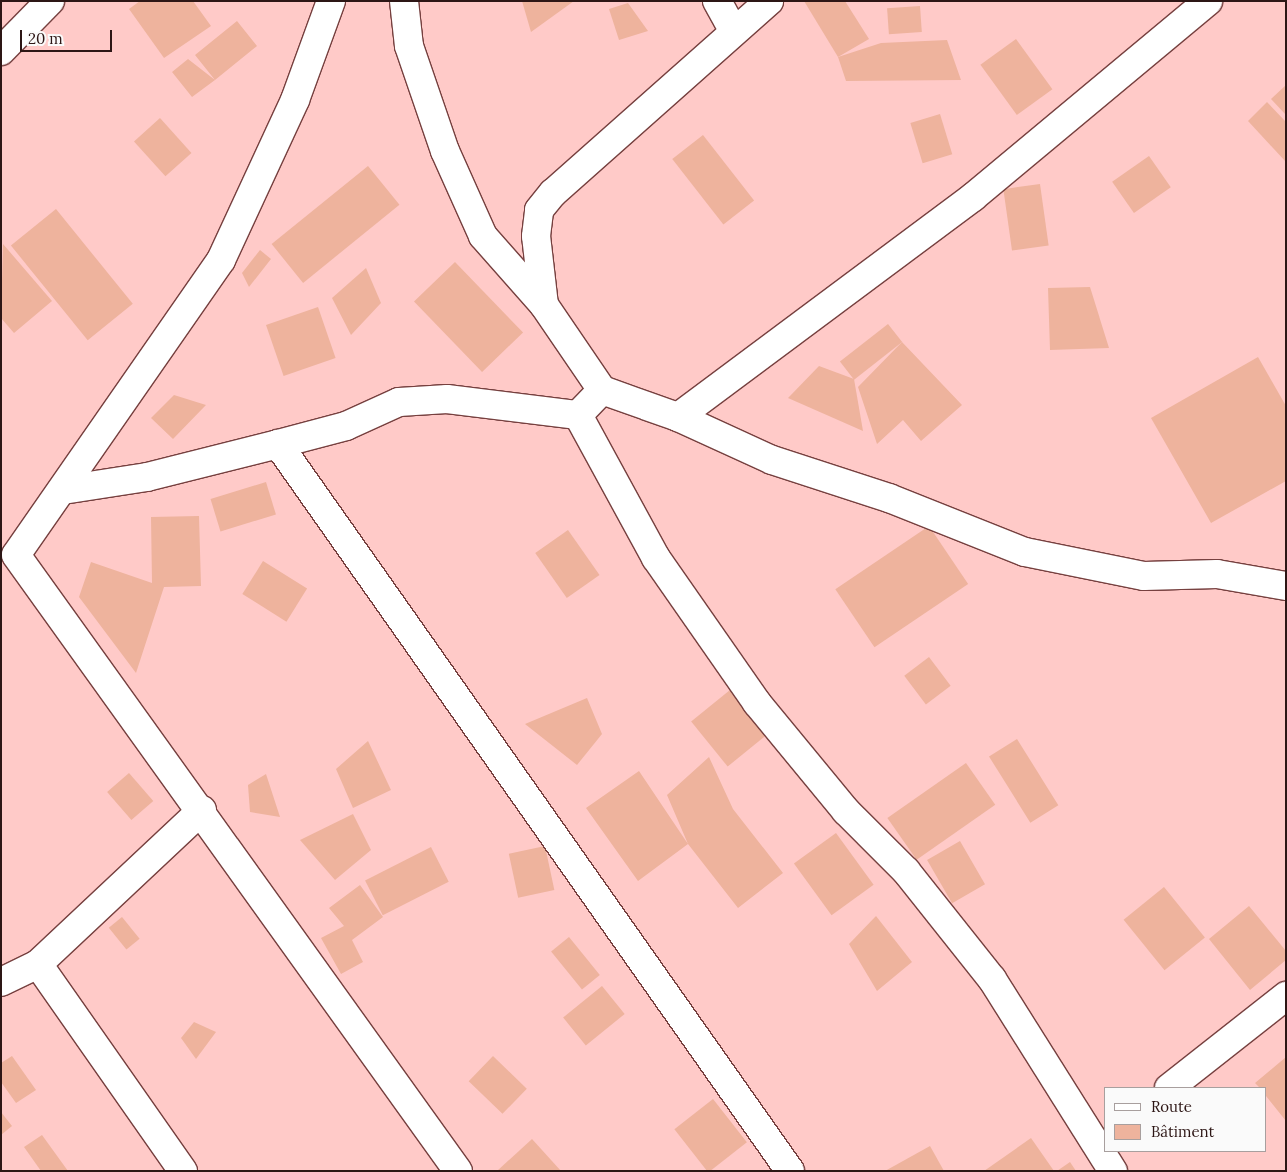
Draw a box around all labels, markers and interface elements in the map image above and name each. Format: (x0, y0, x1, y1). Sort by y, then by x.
scale bar (22, 20, 115, 52)
text: 20 m (28, 29, 63, 48)
legend (1104, 1087, 1267, 1152)
text: Route (1151, 1097, 1192, 1116)
text: Bâtiment (1151, 1122, 1214, 1141)

